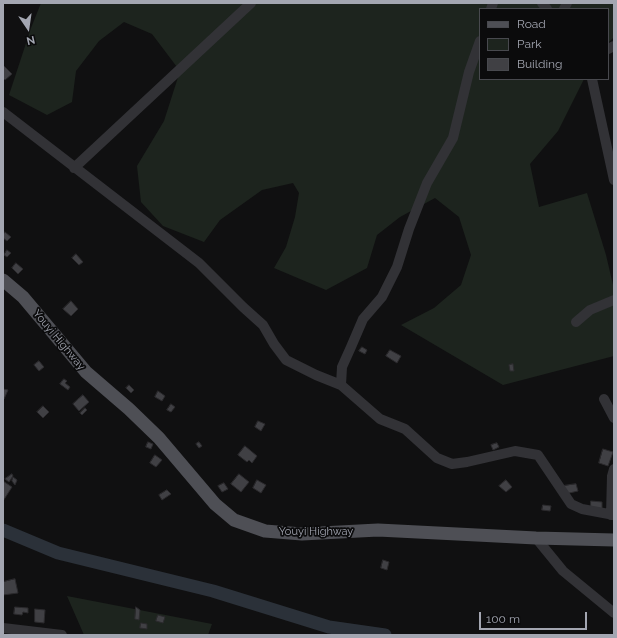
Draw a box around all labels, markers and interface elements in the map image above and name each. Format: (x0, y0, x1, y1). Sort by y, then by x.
north arrow (8, 8, 48, 48)
legend (479, 8, 609, 80)
text: Road (517, 17, 546, 31)
text: N (25, 33, 36, 47)
text: Park (517, 37, 542, 51)
text: Building (517, 57, 563, 71)
street label: Youyi Highway (30, 307, 88, 373)
street label: Youyi Highway (279, 525, 353, 539)
scale bar (481, 604, 589, 630)
text: 100 m (486, 612, 520, 626)

